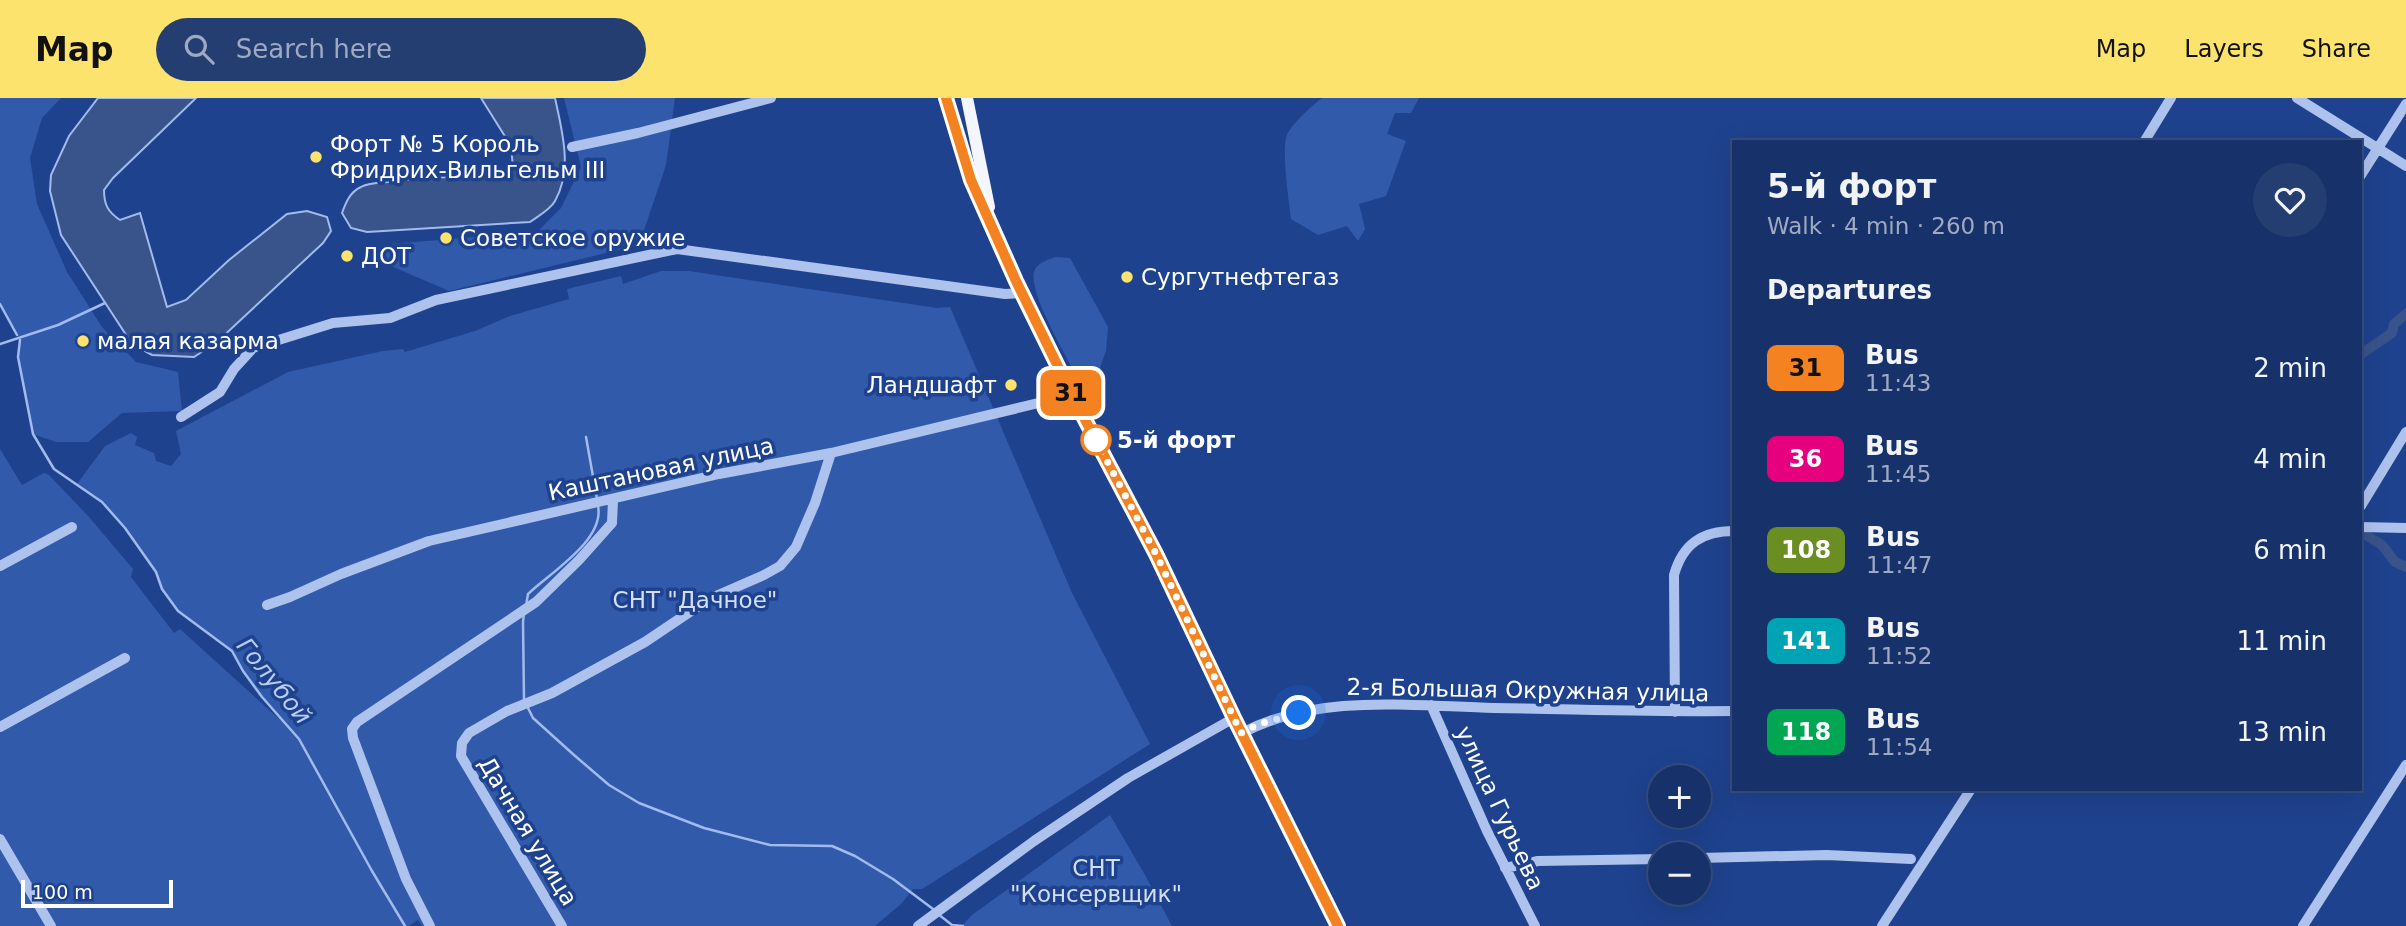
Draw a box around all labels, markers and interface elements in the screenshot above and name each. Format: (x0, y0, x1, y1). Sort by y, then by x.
search box (156, 18, 646, 81)
text: Map (35, 30, 114, 69)
icon: search (180, 30, 218, 68)
text: Search here (236, 34, 392, 64)
text: Map (2096, 35, 2146, 63)
text: Layers (2184, 35, 2264, 63)
text: Share (2302, 35, 2371, 63)
place label: Форт № 5 Король Фридрих-Вильгельм III (330, 131, 605, 183)
marker: Форт № 5 Король Фридрих-Вильгельм III (308, 149, 324, 165)
button: heart (2253, 163, 2327, 237)
text: 5-й форт (1767, 167, 1936, 206)
text: Walk · 4 min · 260 m (1767, 213, 2005, 239)
place label: Советское оружие (460, 225, 685, 251)
marker: Советское оружие (438, 230, 454, 246)
place label: ДОТ (361, 243, 412, 269)
marker: ДОТ (339, 248, 355, 264)
place label: Сургутнефтегаз (1141, 264, 1339, 290)
marker: Сургутнефтегаз (1119, 269, 1135, 285)
text: Departures (1767, 275, 1932, 305)
place label: малая казарма (97, 328, 279, 354)
marker: малая казарма (75, 333, 91, 349)
text: Bus (1865, 340, 1919, 370)
text: 2 min (2253, 353, 2327, 383)
text: 31 (1789, 354, 1822, 382)
line badge: 31 (1040, 370, 1102, 416)
text: 11:43 (1865, 370, 1931, 396)
place label: Ландшафт (866, 372, 997, 398)
marker: Ландшафт (1003, 377, 1019, 393)
text: 31 (1054, 379, 1088, 407)
marker: 5-й форт (1081, 425, 1111, 455)
place label: 5-й форт (1117, 427, 1236, 453)
text: Bus (1865, 431, 1919, 461)
street label: Каштановая улица (546, 432, 776, 506)
text: 4 min (2253, 444, 2327, 474)
text: 36 (1789, 445, 1822, 473)
text: 11:45 (1865, 461, 1931, 487)
text: Bus (1866, 522, 1920, 552)
text: 6 min (2253, 535, 2327, 565)
text: 108 (1781, 536, 1831, 564)
text: 11:47 (1866, 552, 1932, 578)
park label: СНТ "Дачное" (613, 587, 777, 613)
text: Bus (1866, 613, 1920, 643)
text: 11 min (2237, 626, 2327, 656)
text: 141 (1781, 627, 1831, 655)
water label: Голубой (231, 632, 317, 730)
text: 11:52 (1866, 643, 1932, 669)
street label: 2-я Большая Окружная улица (1346, 674, 1710, 706)
your location (1281, 695, 1316, 730)
text: Bus (1866, 704, 1920, 734)
text: 13 min (2237, 717, 2327, 747)
text: 118 (1781, 718, 1831, 746)
street label: улица Гурьева (1451, 722, 1549, 894)
text: 11:54 (1866, 734, 1932, 760)
street label: Дачная улица (473, 752, 583, 910)
map controls (1648, 765, 1711, 905)
button: + (1648, 765, 1711, 828)
button: − (1648, 842, 1711, 905)
park label: СНТ "Консервщик" (1010, 855, 1182, 907)
scale bar (21, 877, 173, 909)
text: 100 m (32, 881, 93, 903)

